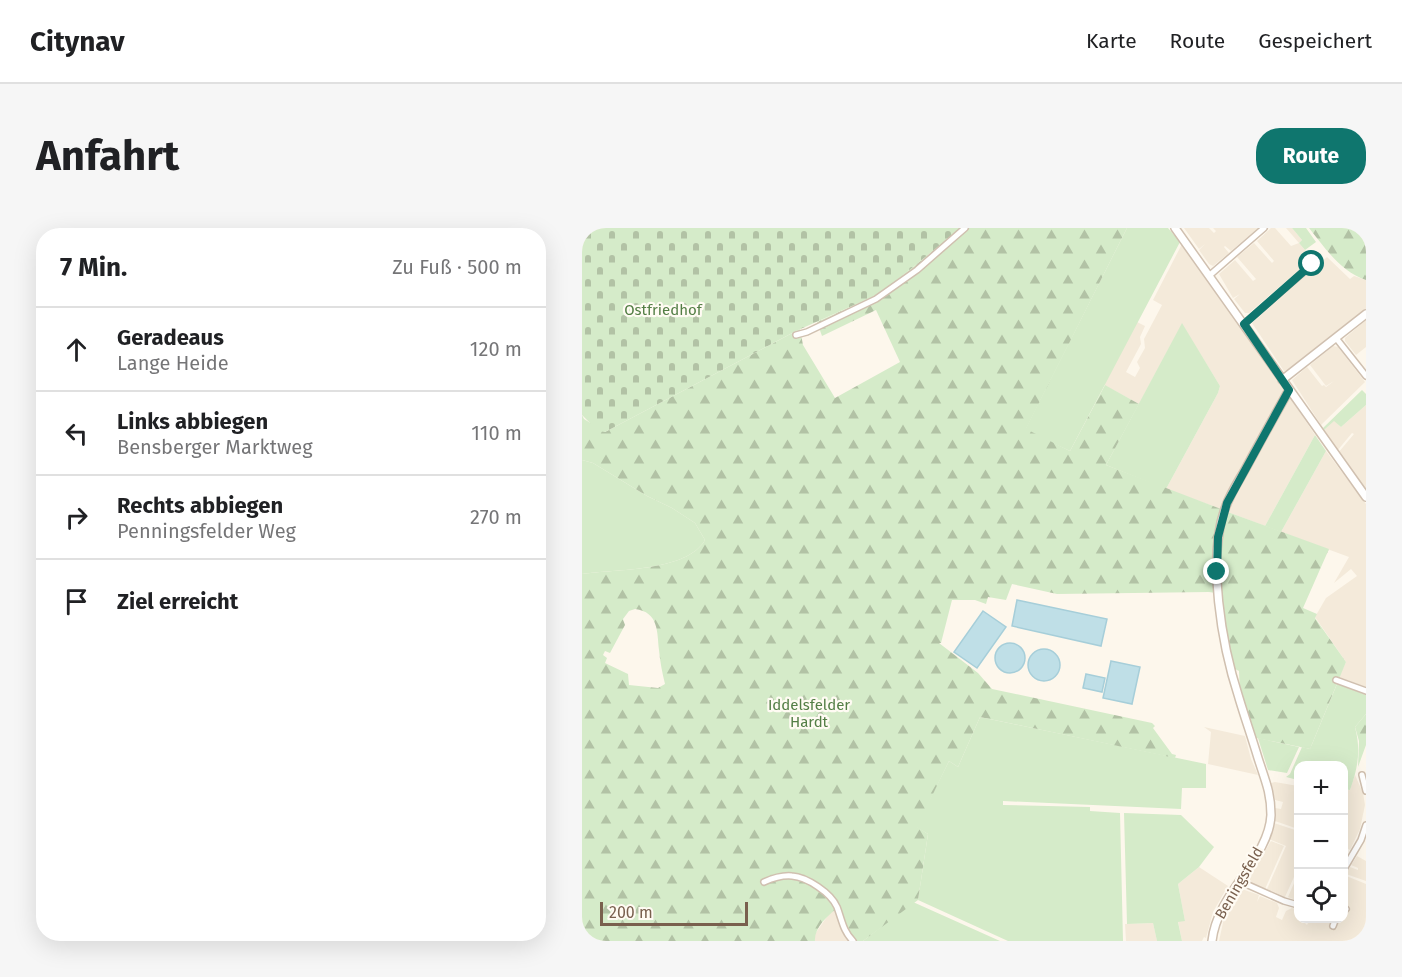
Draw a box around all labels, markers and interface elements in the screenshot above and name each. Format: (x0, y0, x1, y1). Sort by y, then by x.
text: Citynav (30, 25, 125, 58)
text: Karte (1086, 28, 1137, 54)
text: Route (1170, 28, 1225, 54)
text: Gespeichert (1258, 28, 1372, 54)
button: Route (1256, 128, 1366, 184)
text: Anfahrt (36, 131, 179, 181)
route start (1298, 250, 1324, 276)
text: 7 Min. (60, 252, 127, 283)
text: Zu Fuß · 500 m (392, 255, 522, 279)
park label: Ostfriedhof (624, 301, 703, 319)
text: Geradeaus (117, 324, 224, 351)
icon: ahead (60, 333, 93, 366)
text: 120 m (470, 337, 522, 361)
text: Lange Heide (117, 351, 229, 375)
text: Links abbiegen (117, 408, 268, 435)
icon: left (60, 417, 93, 450)
text: 110 m (471, 421, 522, 445)
text: Bensberger Marktweg (117, 435, 313, 459)
text: Rechts abbiegen (117, 492, 283, 519)
icon: right (60, 501, 93, 534)
text: 270 m (470, 505, 522, 529)
text: Penningsfelder Weg (117, 519, 296, 543)
route end (1203, 558, 1229, 584)
icon: arrive (60, 585, 93, 618)
text: Ziel erreicht (117, 588, 238, 615)
park label: Iddelsfelder Hardt (768, 696, 850, 731)
map controls (1294, 761, 1348, 923)
button: + (1294, 761, 1348, 815)
button: − (1294, 815, 1348, 869)
street label: Beningsfeld (1211, 844, 1267, 922)
button: locate (1294, 869, 1348, 923)
scale bar (600, 899, 748, 926)
text: 200 m (609, 903, 653, 922)

